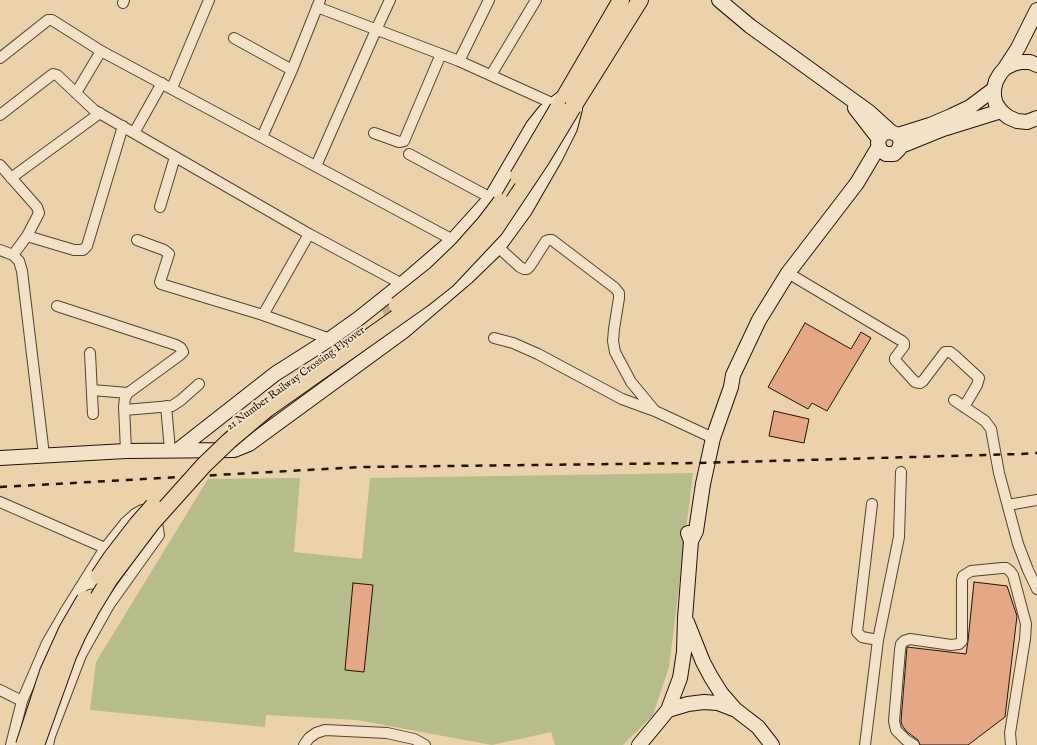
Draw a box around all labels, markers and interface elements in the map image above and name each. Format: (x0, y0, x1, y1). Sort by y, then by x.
street label: 21 Number Railway Crossing Flyover (224, 324, 368, 434)

